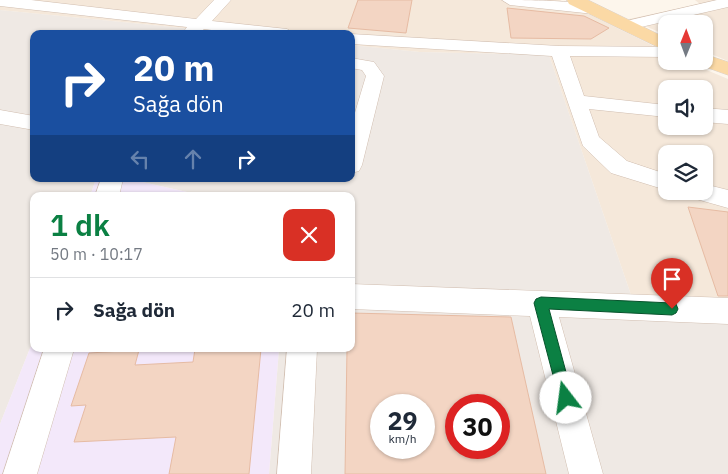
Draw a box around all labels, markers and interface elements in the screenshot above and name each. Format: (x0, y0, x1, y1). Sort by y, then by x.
north arrow (658, 15, 712, 70)
map controls (658, 15, 713, 200)
text: 20 m (133, 45, 215, 91)
icon: right (50, 50, 115, 115)
button: sound (658, 80, 713, 135)
text: Sağa dön (133, 89, 224, 118)
icon: left (126, 145, 154, 173)
icon: ahead (179, 145, 207, 173)
icon: right (232, 145, 260, 173)
button: layers (658, 145, 713, 200)
text: 1 dk (50, 205, 110, 244)
button: close (283, 209, 335, 261)
text: 50 m · 10:17 (50, 244, 143, 264)
pin (651, 258, 693, 309)
icon: arrive (658, 265, 686, 293)
icon: right (50, 296, 78, 324)
text: Sağa dön (93, 298, 175, 322)
text: 20 m (291, 298, 335, 322)
position arrow (539, 371, 591, 423)
speed limit sign: 30 (445, 394, 510, 459)
text: 29 (387, 404, 418, 437)
text: km/h (388, 431, 417, 446)

